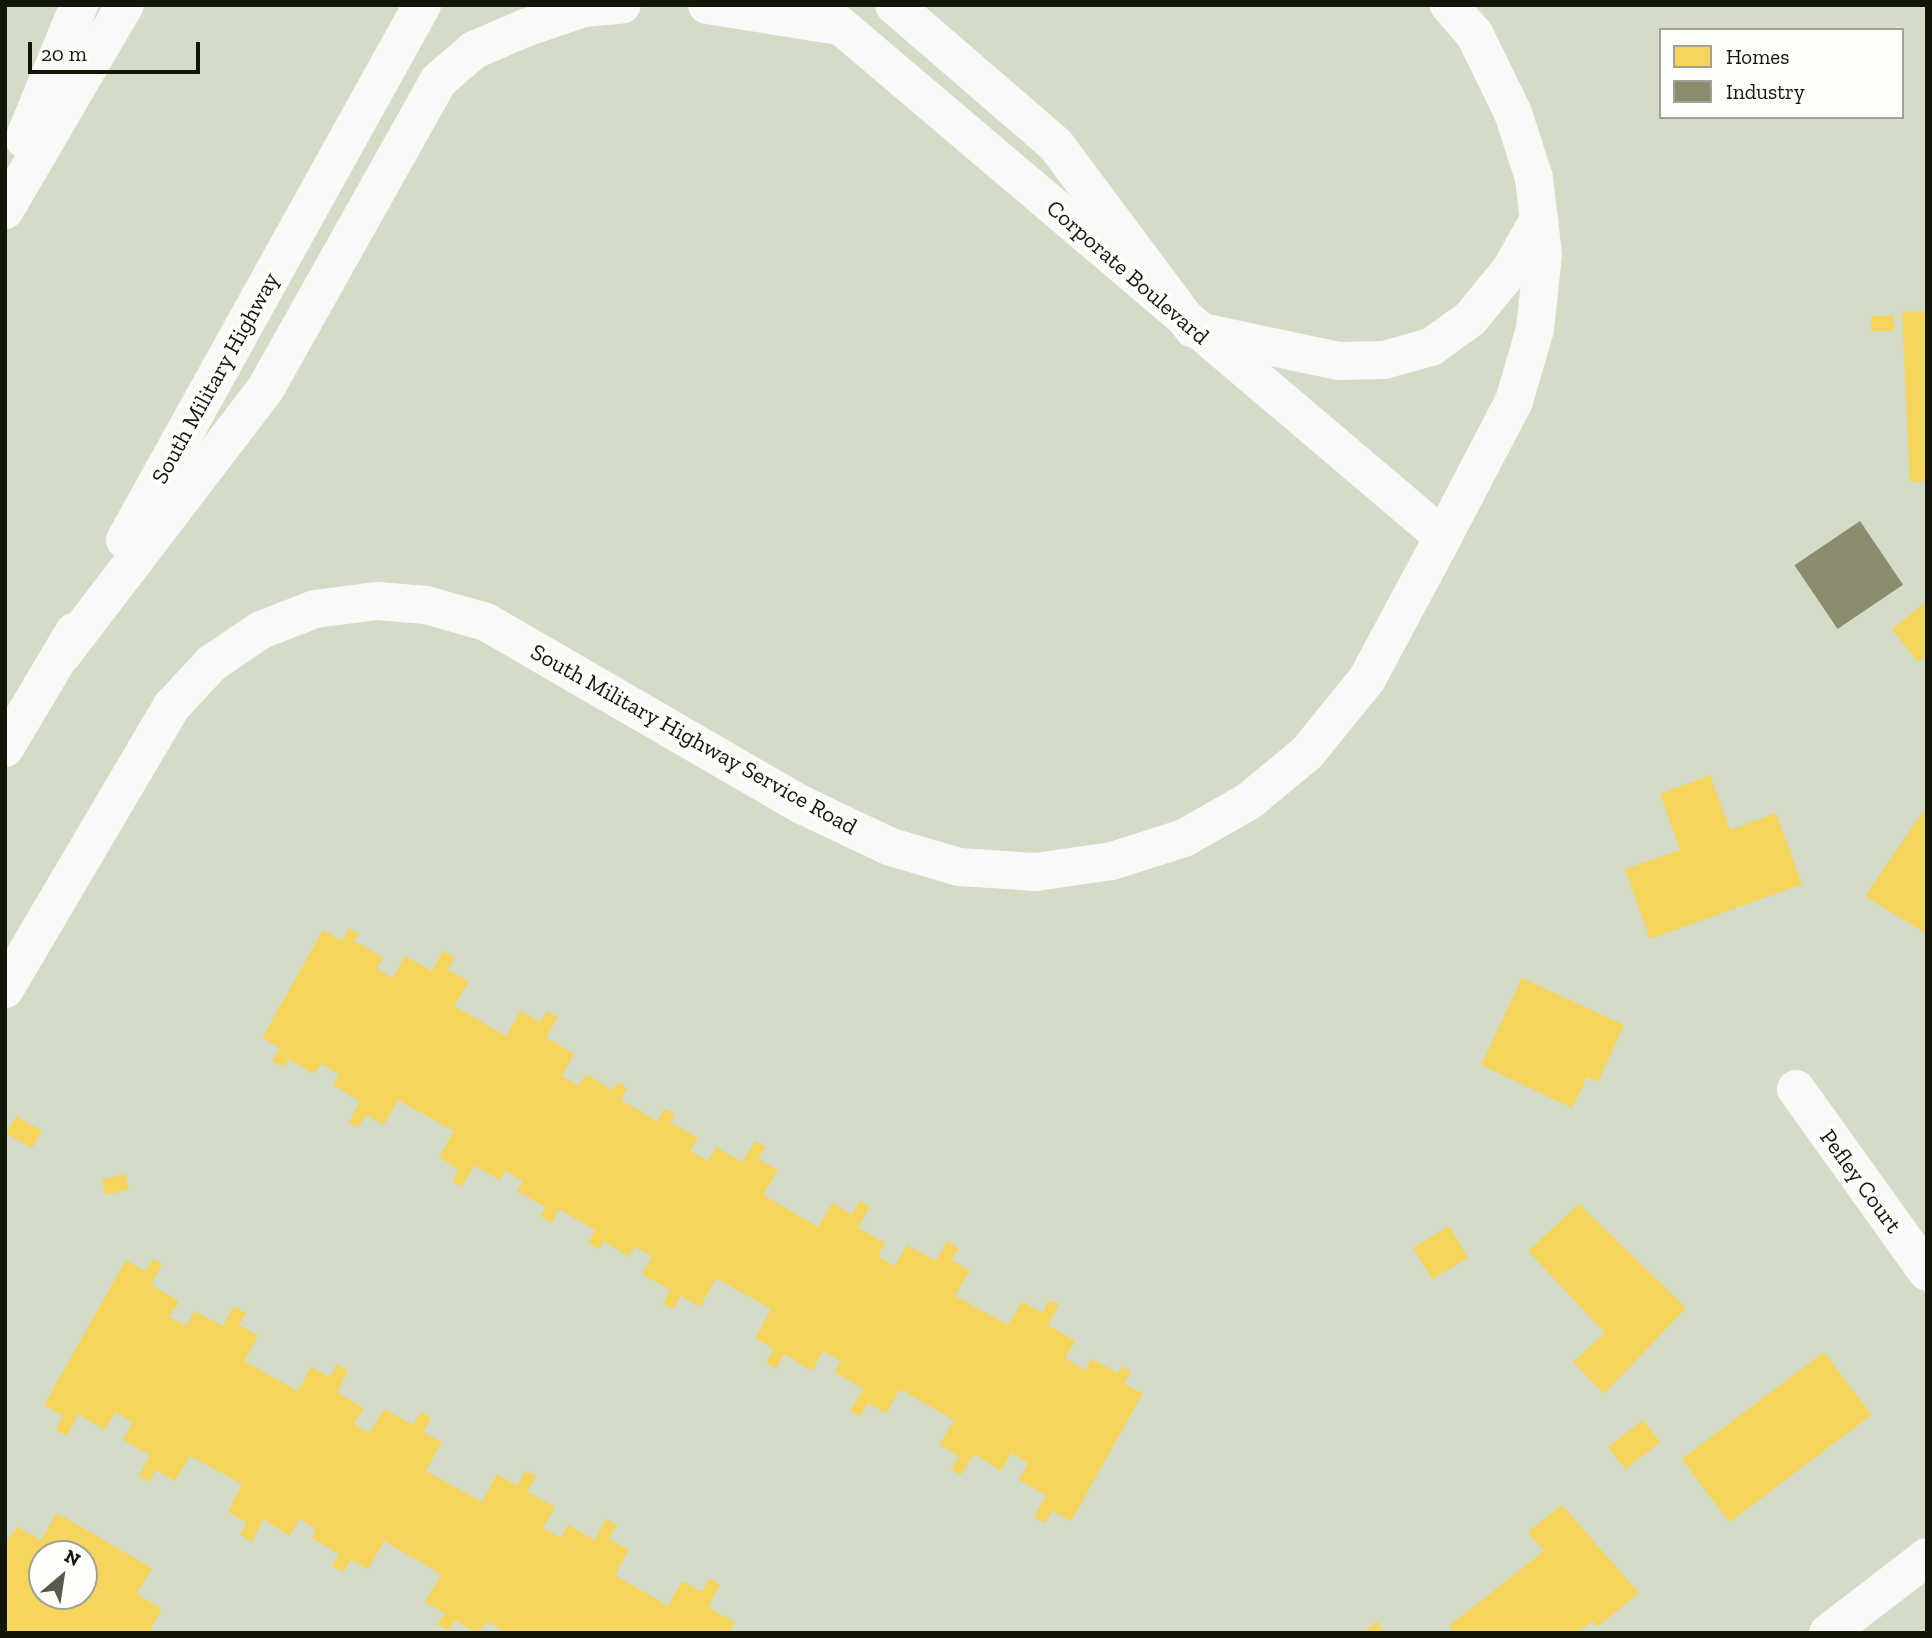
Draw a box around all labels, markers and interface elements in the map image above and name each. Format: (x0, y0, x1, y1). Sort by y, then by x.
scale bar (32, 28, 203, 72)
legend (1659, 28, 1904, 119)
text: 20 m (41, 41, 87, 66)
text: Homes (1726, 44, 1789, 69)
text: Industry (1726, 79, 1805, 104)
street label: Corporate Boulevard (1041, 194, 1215, 350)
street label: South Military Highway (145, 267, 285, 489)
street label: South Military Highway Service Road (525, 637, 863, 841)
street label: Pefley Court (1814, 1124, 1908, 1238)
north arrow (28, 1540, 98, 1610)
text: N (61, 1544, 84, 1572)

